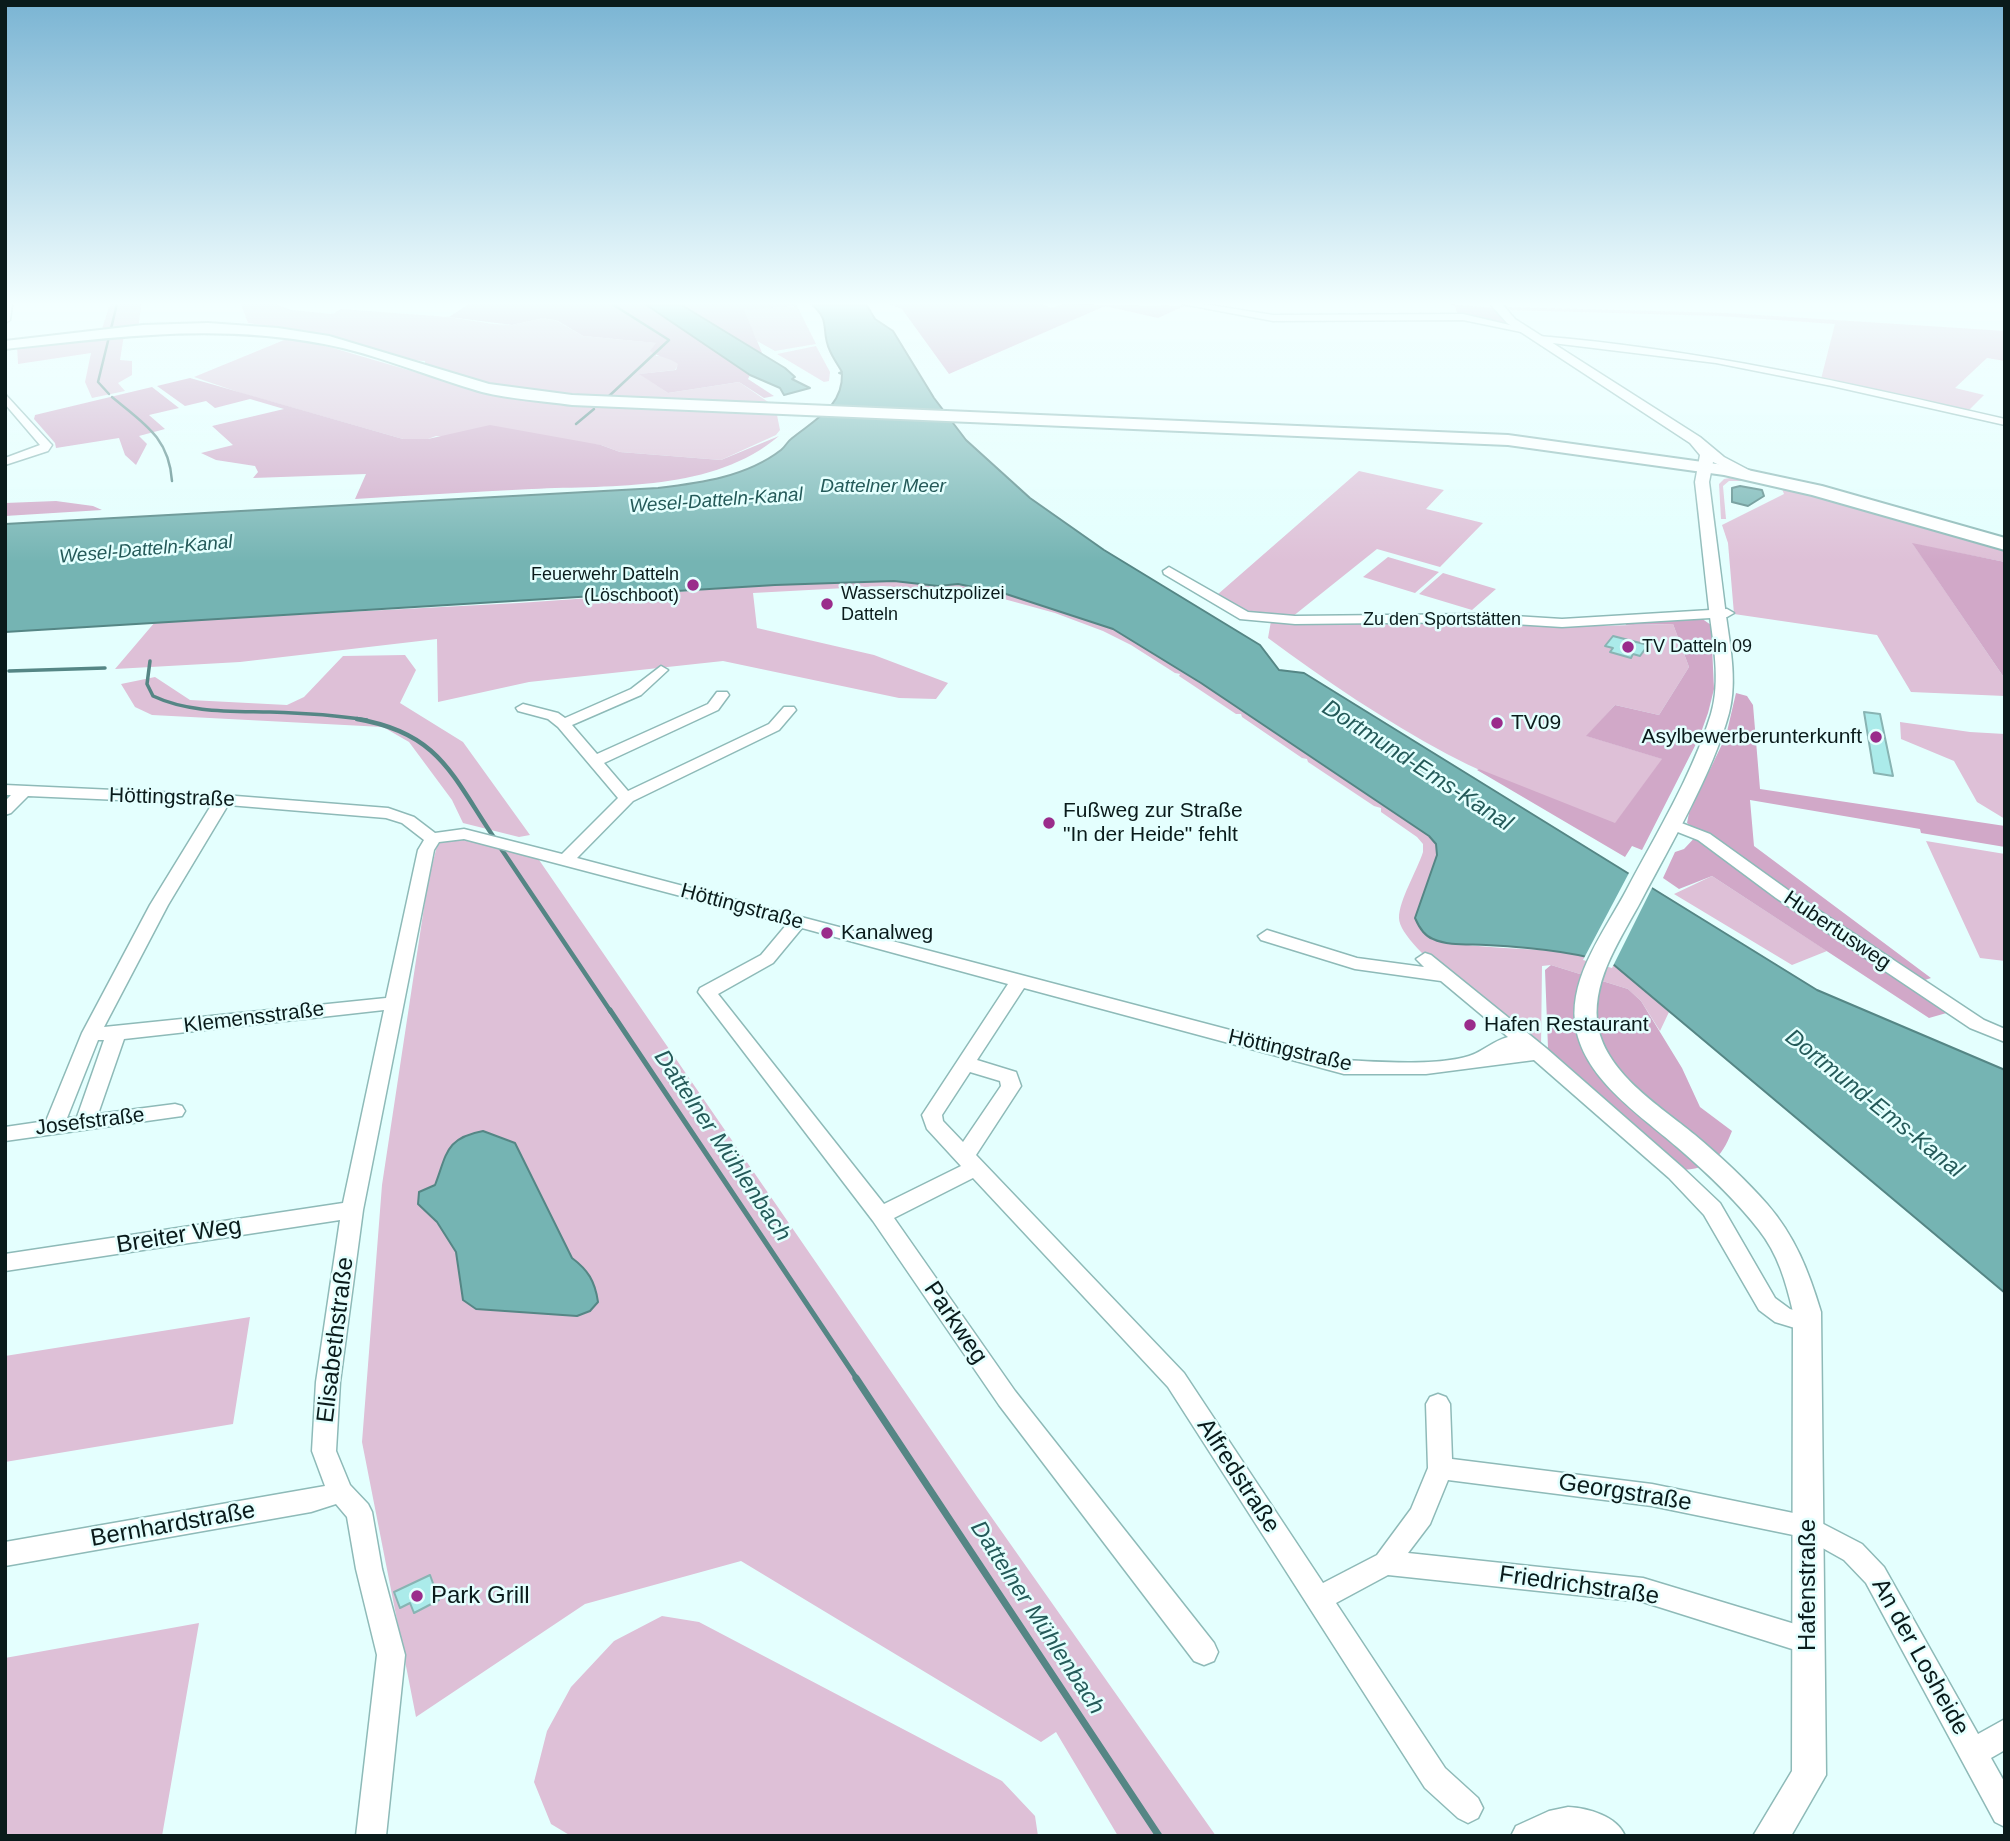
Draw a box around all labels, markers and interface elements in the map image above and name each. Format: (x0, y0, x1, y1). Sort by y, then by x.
water label: Dattelner Meer (820, 476, 946, 498)
water label: Wesel-Datteln-Kanal (628, 484, 804, 518)
water label: Wesel-Datteln-Kanal (58, 531, 234, 569)
place label: Feuerwehr Datteln (Löschboot) (531, 564, 679, 606)
marker: Feuerwehr Datteln (Löschboot) (685, 577, 701, 593)
place label: Wasserschutzpolizei Datteln (841, 583, 1004, 626)
marker: Wasserschutzpolizei Datteln (819, 596, 835, 612)
street label: Zu den Sportstätten (1363, 609, 1521, 631)
place label: TV Datteln 09 (1642, 636, 1752, 658)
marker: TV Datteln 09 (1620, 639, 1636, 655)
water label: Dortmund-Ems-Kanal (1317, 694, 1517, 838)
place label: TV09 (1511, 710, 1561, 736)
marker: TV09 (1489, 715, 1505, 731)
place label: Asylbewerberunterkunft (1641, 724, 1862, 750)
marker: Asylbewerberunterkunft (1868, 729, 1884, 745)
street label: Höttingstraße (109, 783, 235, 813)
place label: Fußweg zur Straße "In der Heide" fehlt (1063, 798, 1243, 848)
marker: Fußweg zur Straße "In der Heide" fehlt (1041, 815, 1057, 831)
street label: Höttingstraße (678, 879, 806, 935)
street label: Hubertusweg (1779, 886, 1895, 976)
place label: Kanalweg (841, 920, 933, 946)
marker: Kanalweg (819, 925, 835, 941)
street label: Klemensstraße (182, 997, 326, 1039)
place label: Hafen Restaurant (1484, 1012, 1649, 1038)
marker: Hafen Restaurant (1462, 1017, 1478, 1033)
water label: Dortmund-Ems-Kanal (1779, 1024, 1969, 1184)
street label: Höttingstraße (1226, 1025, 1354, 1077)
water label: Dattelner Mühlenbach (648, 1045, 796, 1247)
street label: Josefstraße (34, 1103, 146, 1141)
street label: Breiter Weg (114, 1212, 244, 1260)
street label: Elisabethstraße (312, 1255, 360, 1425)
street label: Parkweg (917, 1276, 993, 1370)
street label: Alfredstraße (1190, 1413, 1286, 1539)
street label: Georgstraße (1556, 1468, 1694, 1518)
street label: Bernhardstraße (88, 1496, 258, 1554)
water label: Dattelner Mühlenbach (964, 1516, 1110, 1720)
street label: Hafenstraße (1794, 1519, 1822, 1651)
street label: Friedrichstraße (1497, 1561, 1661, 1611)
street label: An der Losheide (1865, 1574, 1975, 1740)
place label: Park Grill (431, 1582, 530, 1610)
marker: Park Grill (409, 1588, 425, 1604)

